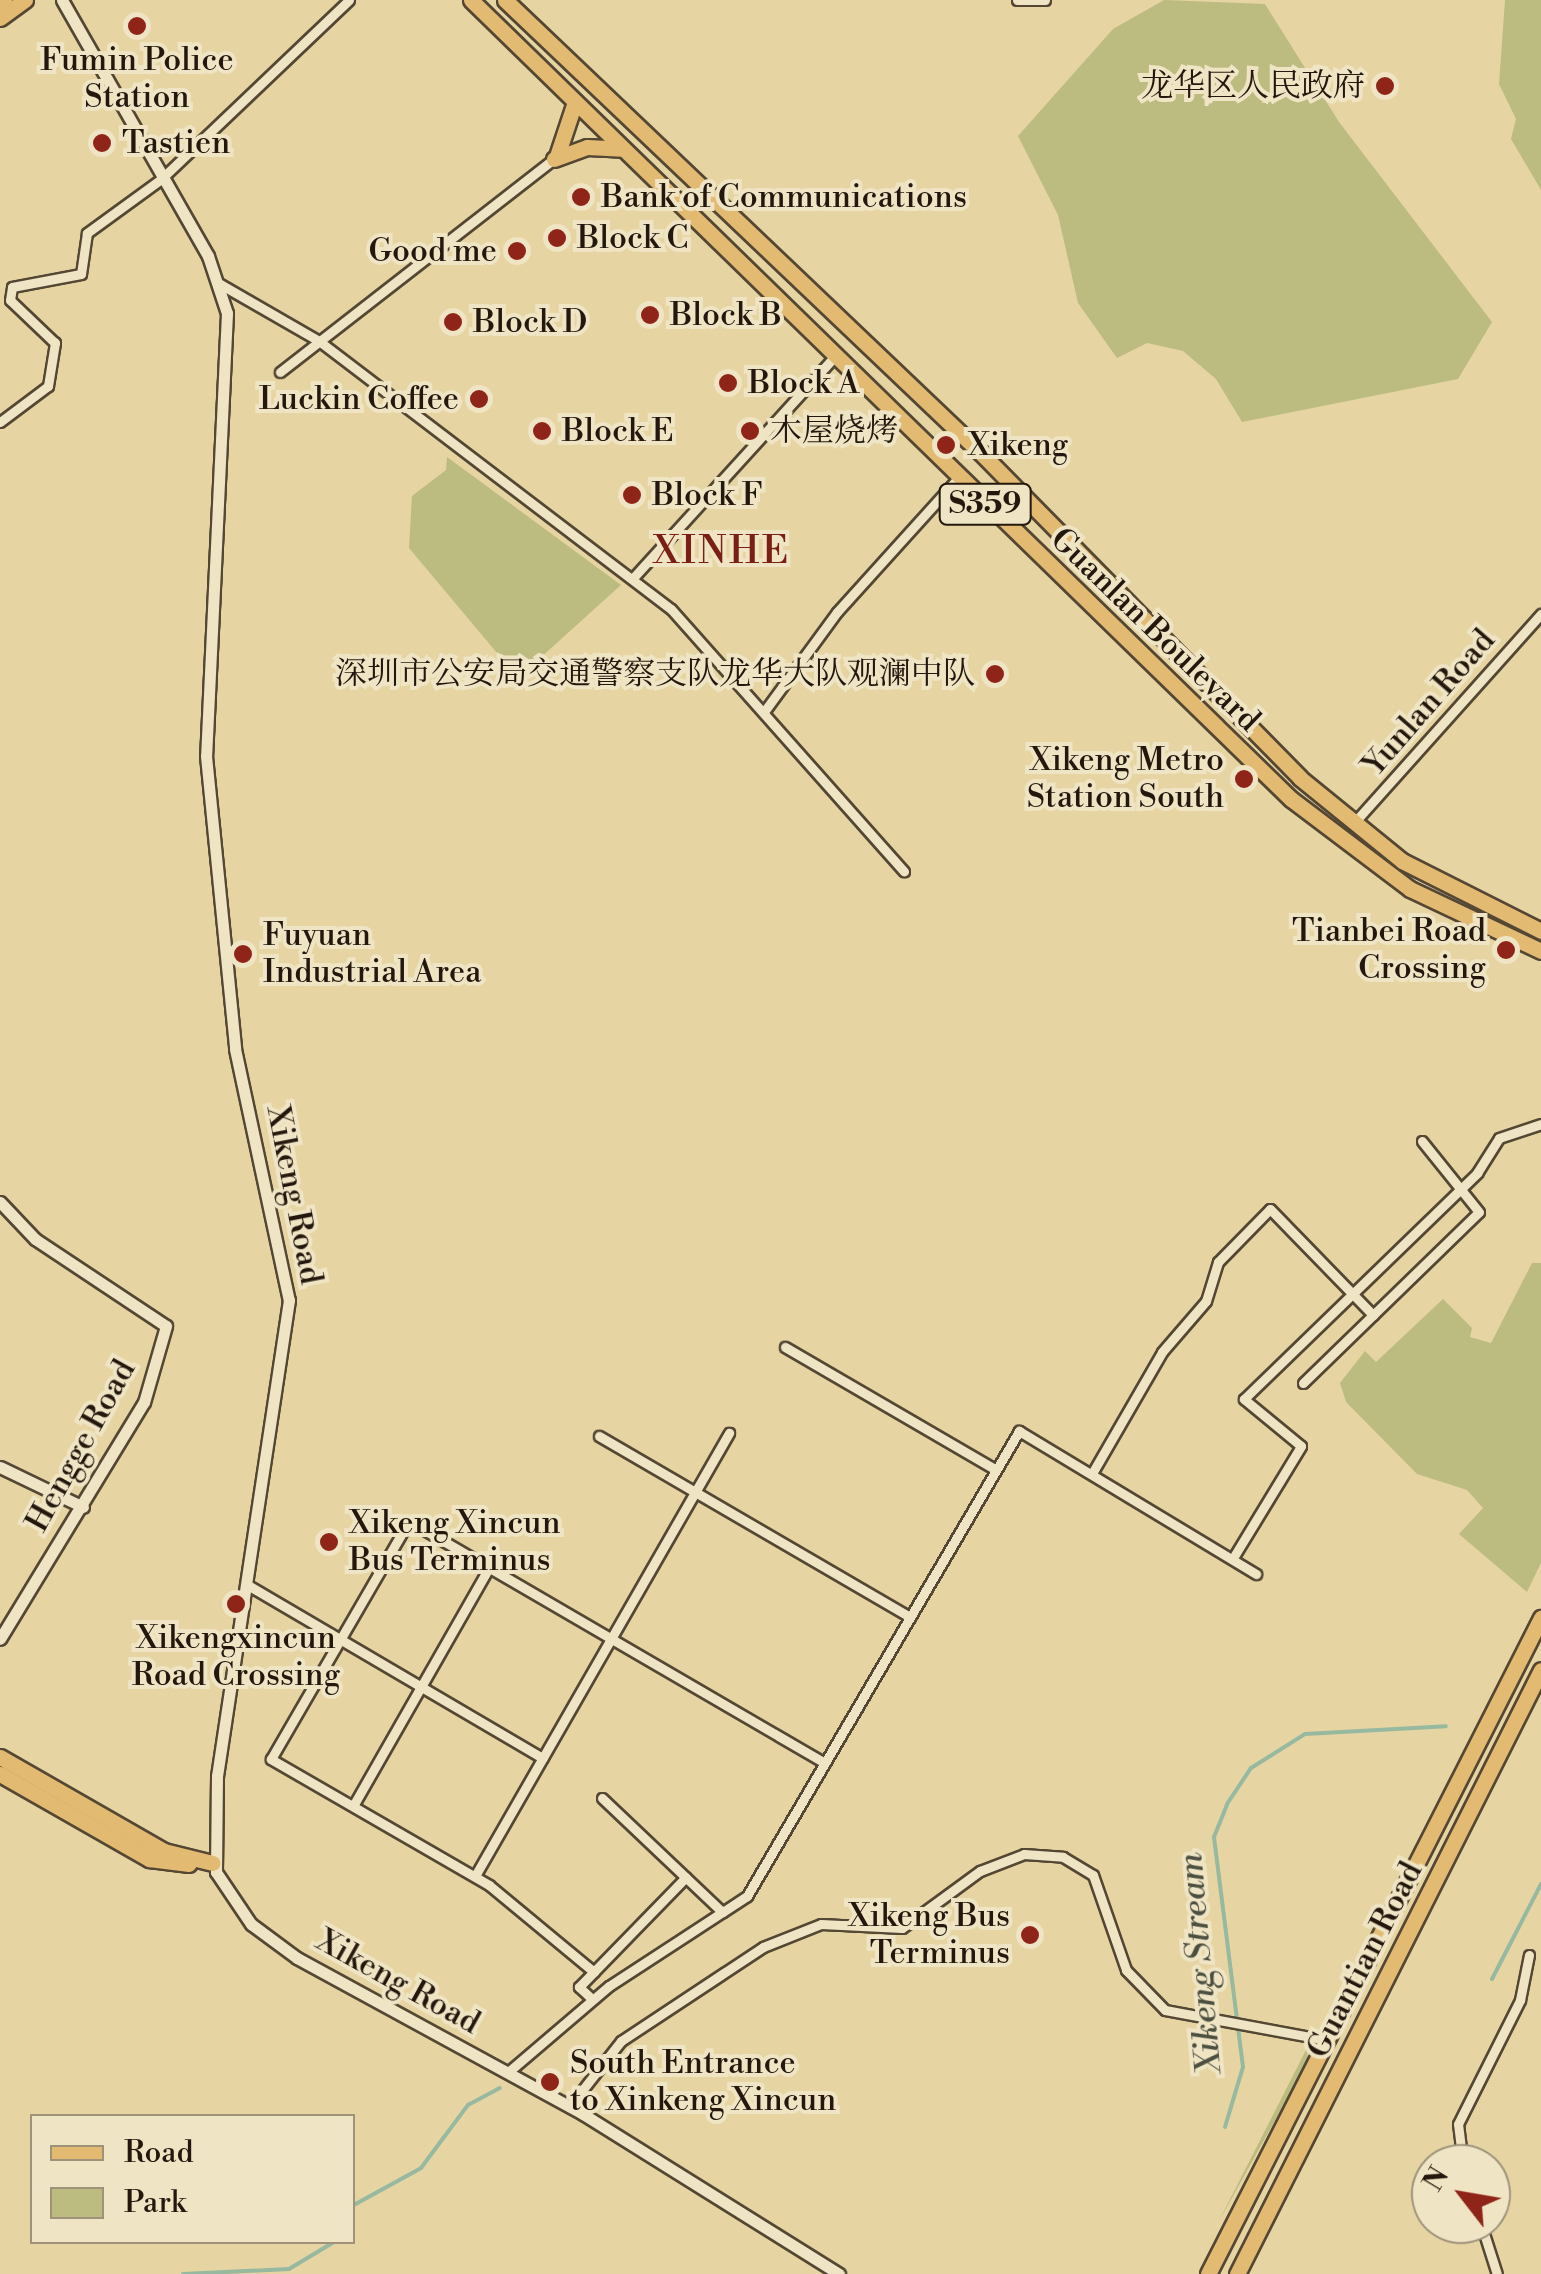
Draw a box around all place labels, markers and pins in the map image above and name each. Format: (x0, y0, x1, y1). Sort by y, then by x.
marker: Fumin Police Station (126, 15, 148, 37)
place label: Fumin Police Station (40, 42, 234, 117)
place label: 龙华区人民政府 (1141, 67, 1365, 105)
marker: 龙华区人民政府 (1374, 75, 1396, 97)
place label: Tastien (122, 124, 230, 162)
marker: Tastien (91, 132, 113, 154)
place label: Bank of Communications (601, 178, 967, 216)
marker: Bank of Communications (570, 186, 592, 208)
place label: Block C (577, 219, 688, 257)
marker: Block C (546, 227, 568, 249)
place label: Good me (368, 232, 497, 270)
marker: Good me (506, 240, 528, 262)
place label: Block B (670, 296, 782, 334)
place label: Block D (473, 303, 587, 341)
marker: Block B (639, 304, 661, 326)
marker: Block D (442, 311, 464, 333)
place label: Block A (748, 364, 859, 402)
marker: Block A (717, 372, 739, 394)
place label: Luckin Coffee (259, 380, 459, 418)
marker: Luckin Coffee (468, 388, 490, 410)
place label: Block E (562, 412, 674, 450)
place label: 木屋烧烤 (770, 412, 898, 450)
marker: Block E (531, 420, 553, 442)
marker: 木屋烧烤 (739, 420, 761, 442)
place label: Xikeng (968, 426, 1068, 464)
marker: Xikeng (933, 432, 959, 458)
place label: Block F (652, 476, 762, 514)
marker: Block F (621, 484, 643, 506)
place label: 深圳市公安局交通警察支队龙华大队观澜中队 (335, 655, 975, 693)
marker: 深圳市公安局交通警察支队龙华大队观澜中队 (984, 663, 1006, 685)
place label: Xikeng Metro Station South (1027, 742, 1224, 817)
marker: Xikeng Metro Station South (1233, 768, 1255, 790)
place label: Tianbei Road Crossing (1292, 913, 1486, 988)
place label: Fuyuan Industrial Area (263, 917, 481, 992)
marker: Tianbei Road Crossing (1495, 939, 1517, 961)
marker: Fuyuan Industrial Area (232, 943, 254, 965)
place label: Xikeng Xincun Bus Terminus (349, 1505, 561, 1580)
marker: Xikeng Xincun Bus Terminus (318, 1531, 340, 1553)
marker: Xikengxincun Road Crossing (225, 1593, 247, 1615)
place label: Xikengxincun Road Crossing (132, 1620, 340, 1695)
place label: Xikeng Bus Terminus (848, 1898, 1010, 1973)
marker: Xikeng Bus Terminus (1019, 1924, 1041, 1946)
place label: South Entrance to Xinkeng Xincun (570, 2045, 836, 2120)
marker: South Entrance to Xinkeng Xincun (539, 2071, 561, 2093)

